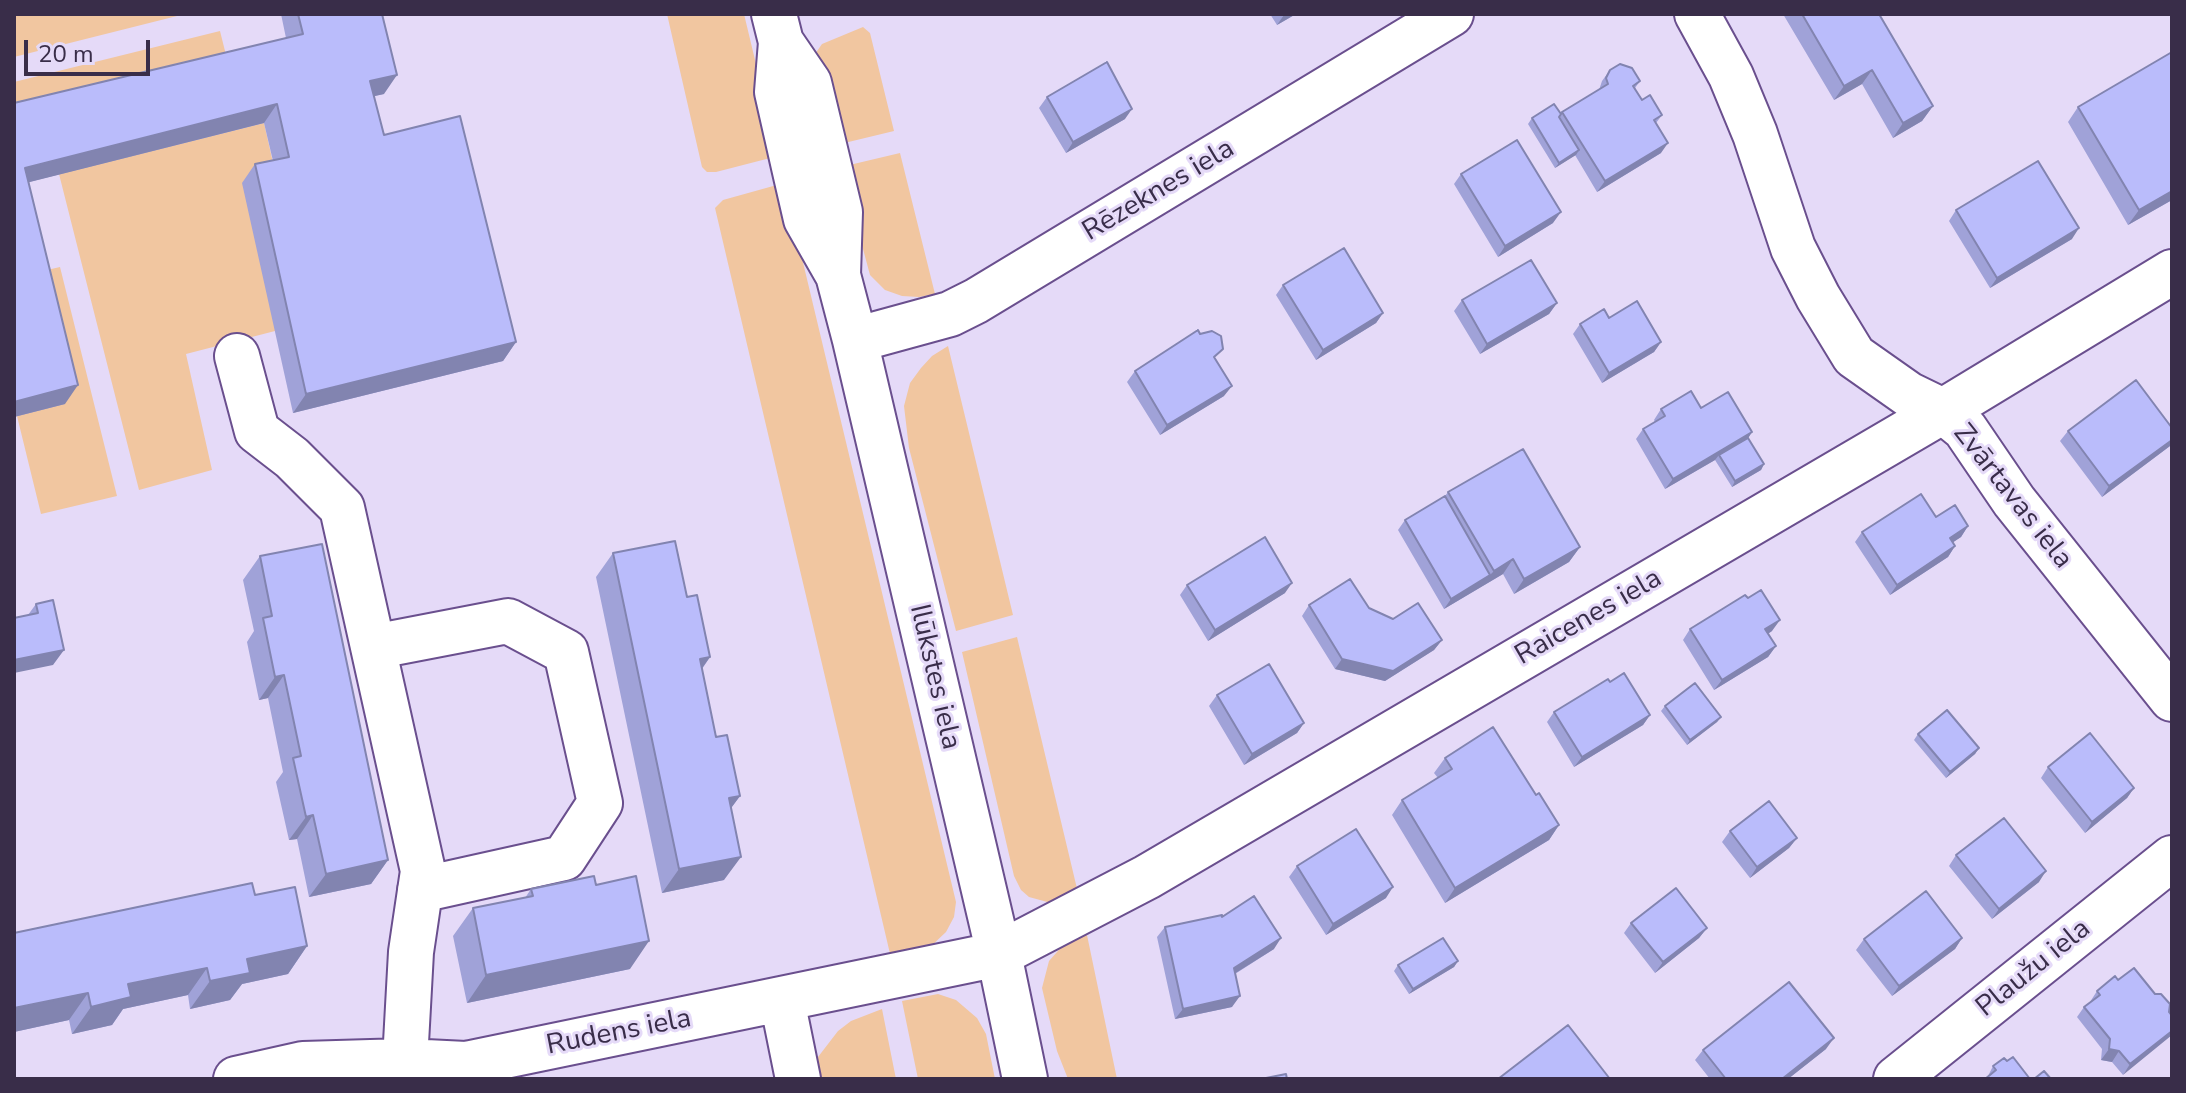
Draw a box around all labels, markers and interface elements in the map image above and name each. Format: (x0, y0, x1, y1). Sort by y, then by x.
scale bar (28, 24, 154, 74)
text: 20 m (38, 38, 94, 70)
street label: Rēzeknes iela (1077, 133, 1241, 249)
street label: Zvārtavas iela (1945, 418, 2079, 576)
street label: Raicenes iela (1510, 563, 1668, 673)
street label: Ilūkstes iela (901, 601, 967, 753)
street label: Plaužu iela (1970, 913, 2098, 1025)
street label: Rudens iela (544, 1003, 694, 1063)

